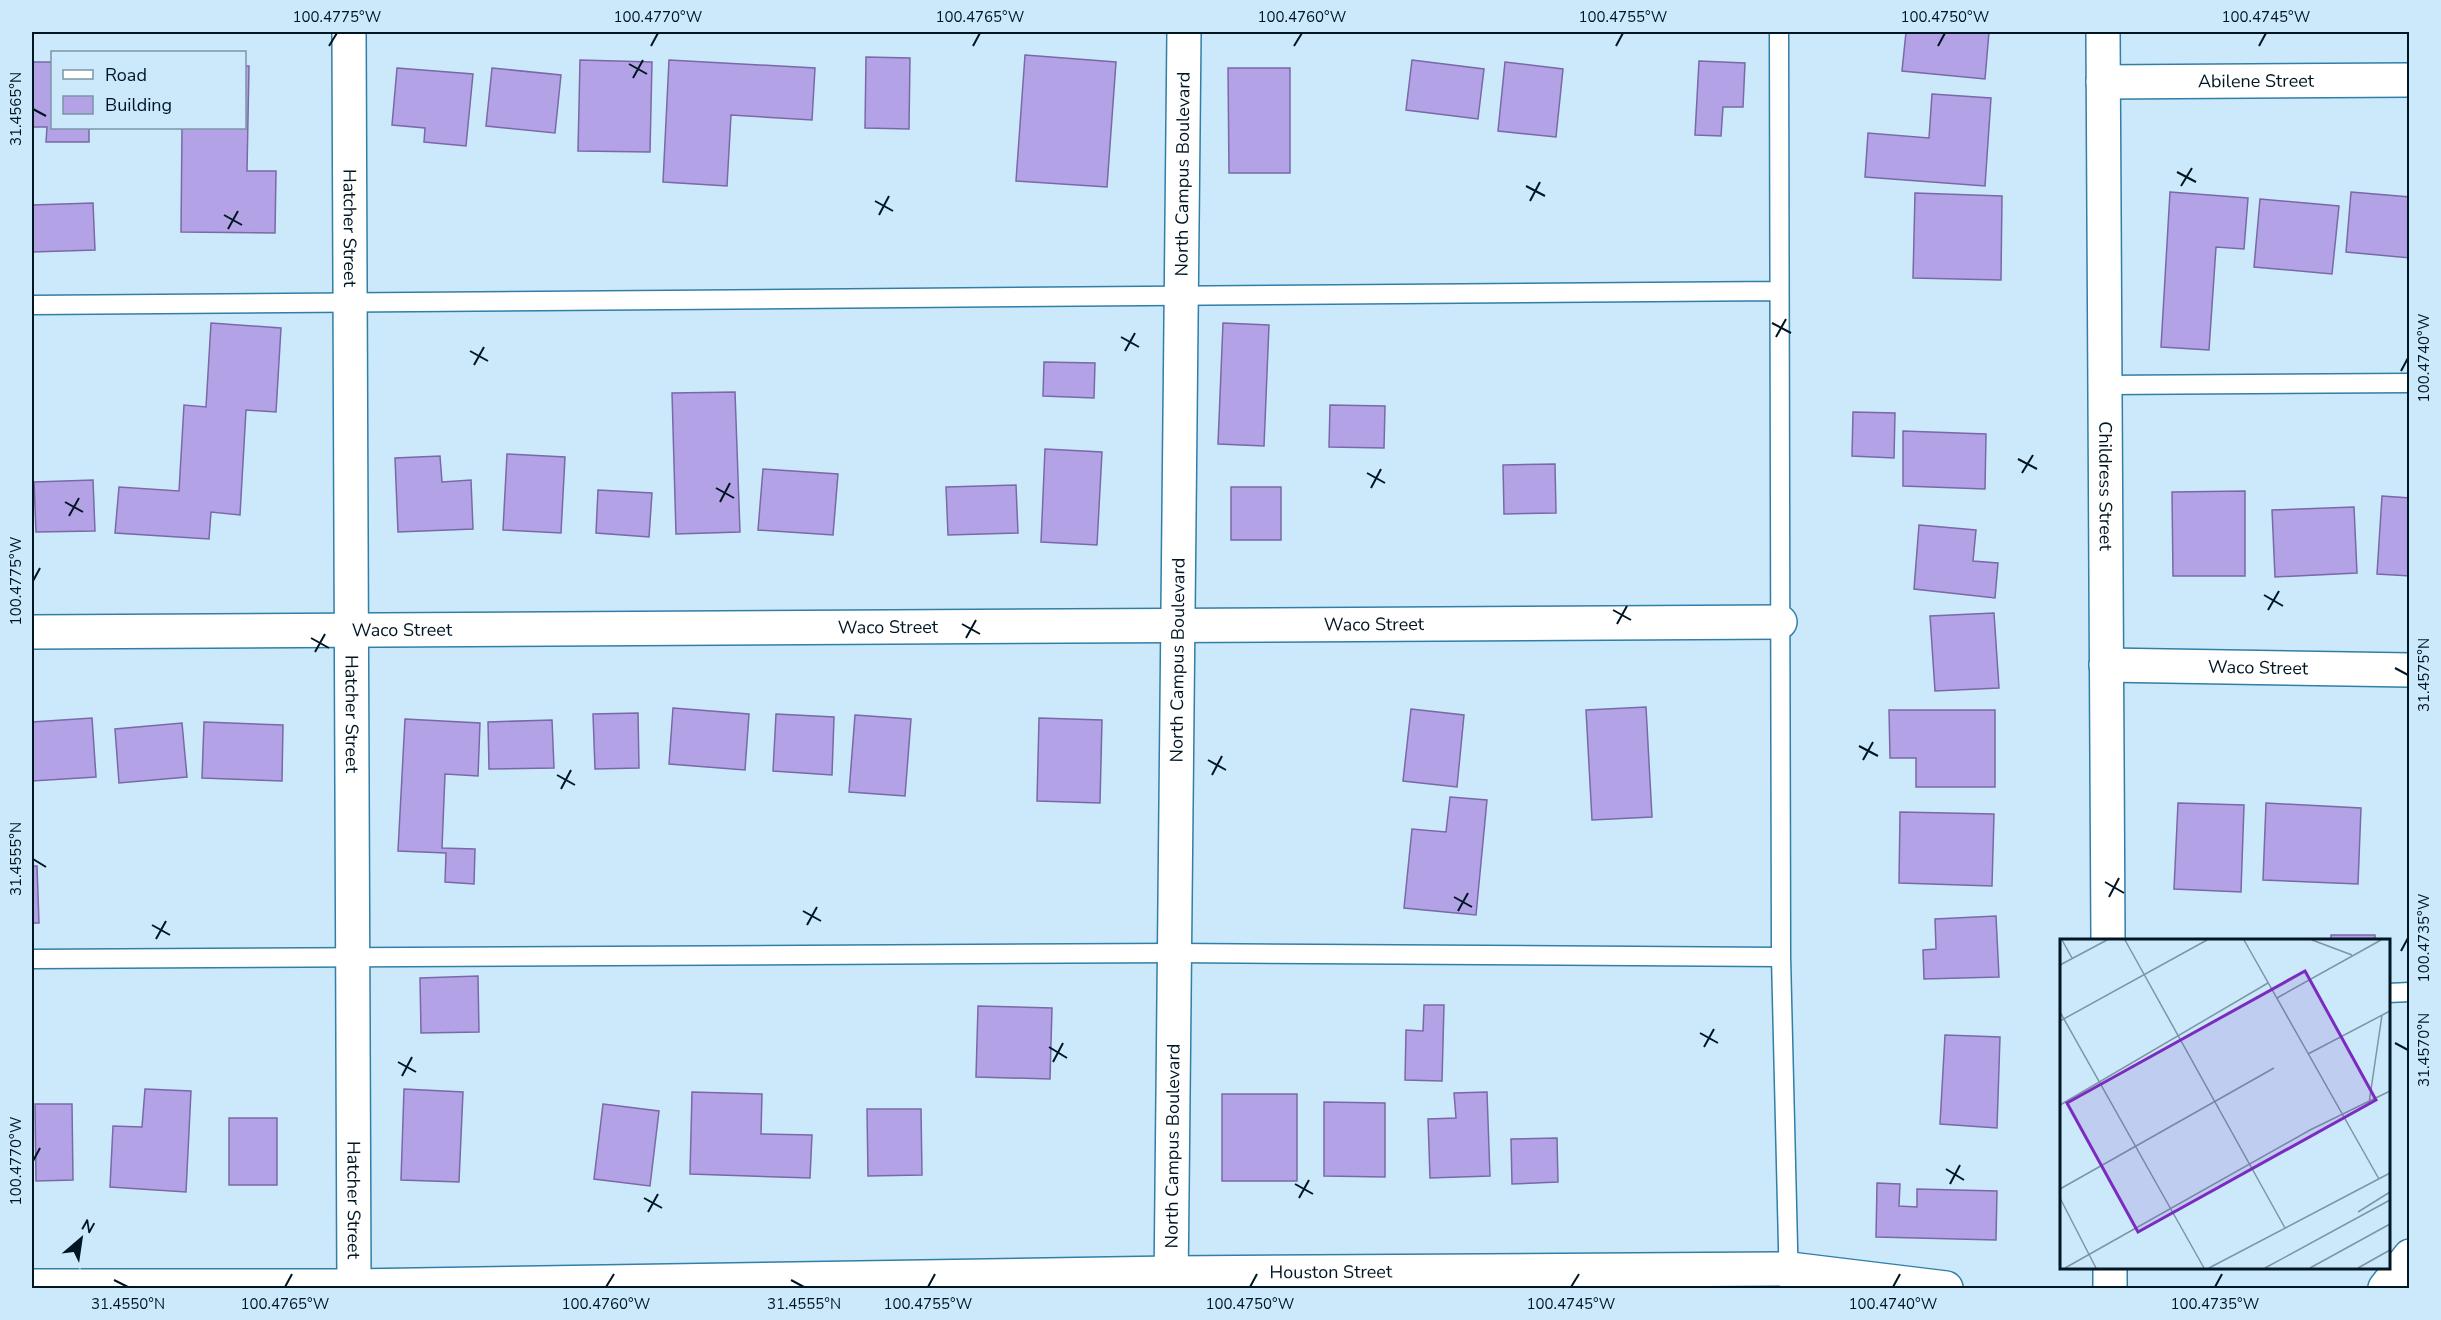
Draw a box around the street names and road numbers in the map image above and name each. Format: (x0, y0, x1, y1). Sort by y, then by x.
street label: Abilene Street (2198, 69, 2315, 93)
street label: North Campus Boulevard (1169, 72, 1196, 277)
street label: Hatcher Street (338, 169, 362, 288)
street label: Childress Street (2093, 421, 2118, 551)
street label: North Campus Boulevard (1164, 558, 1191, 762)
street label: Waco Street (1324, 612, 1425, 637)
street label: Waco Street (838, 615, 939, 639)
street label: Waco Street (352, 618, 453, 642)
street label: Hatcher Street (339, 655, 364, 774)
street label: Waco Street (2208, 655, 2309, 680)
street label: North Campus Boulevard (1159, 1044, 1186, 1248)
street label: Hatcher Street (341, 1141, 366, 1260)
street label: Houston Street (1269, 1260, 1393, 1284)

